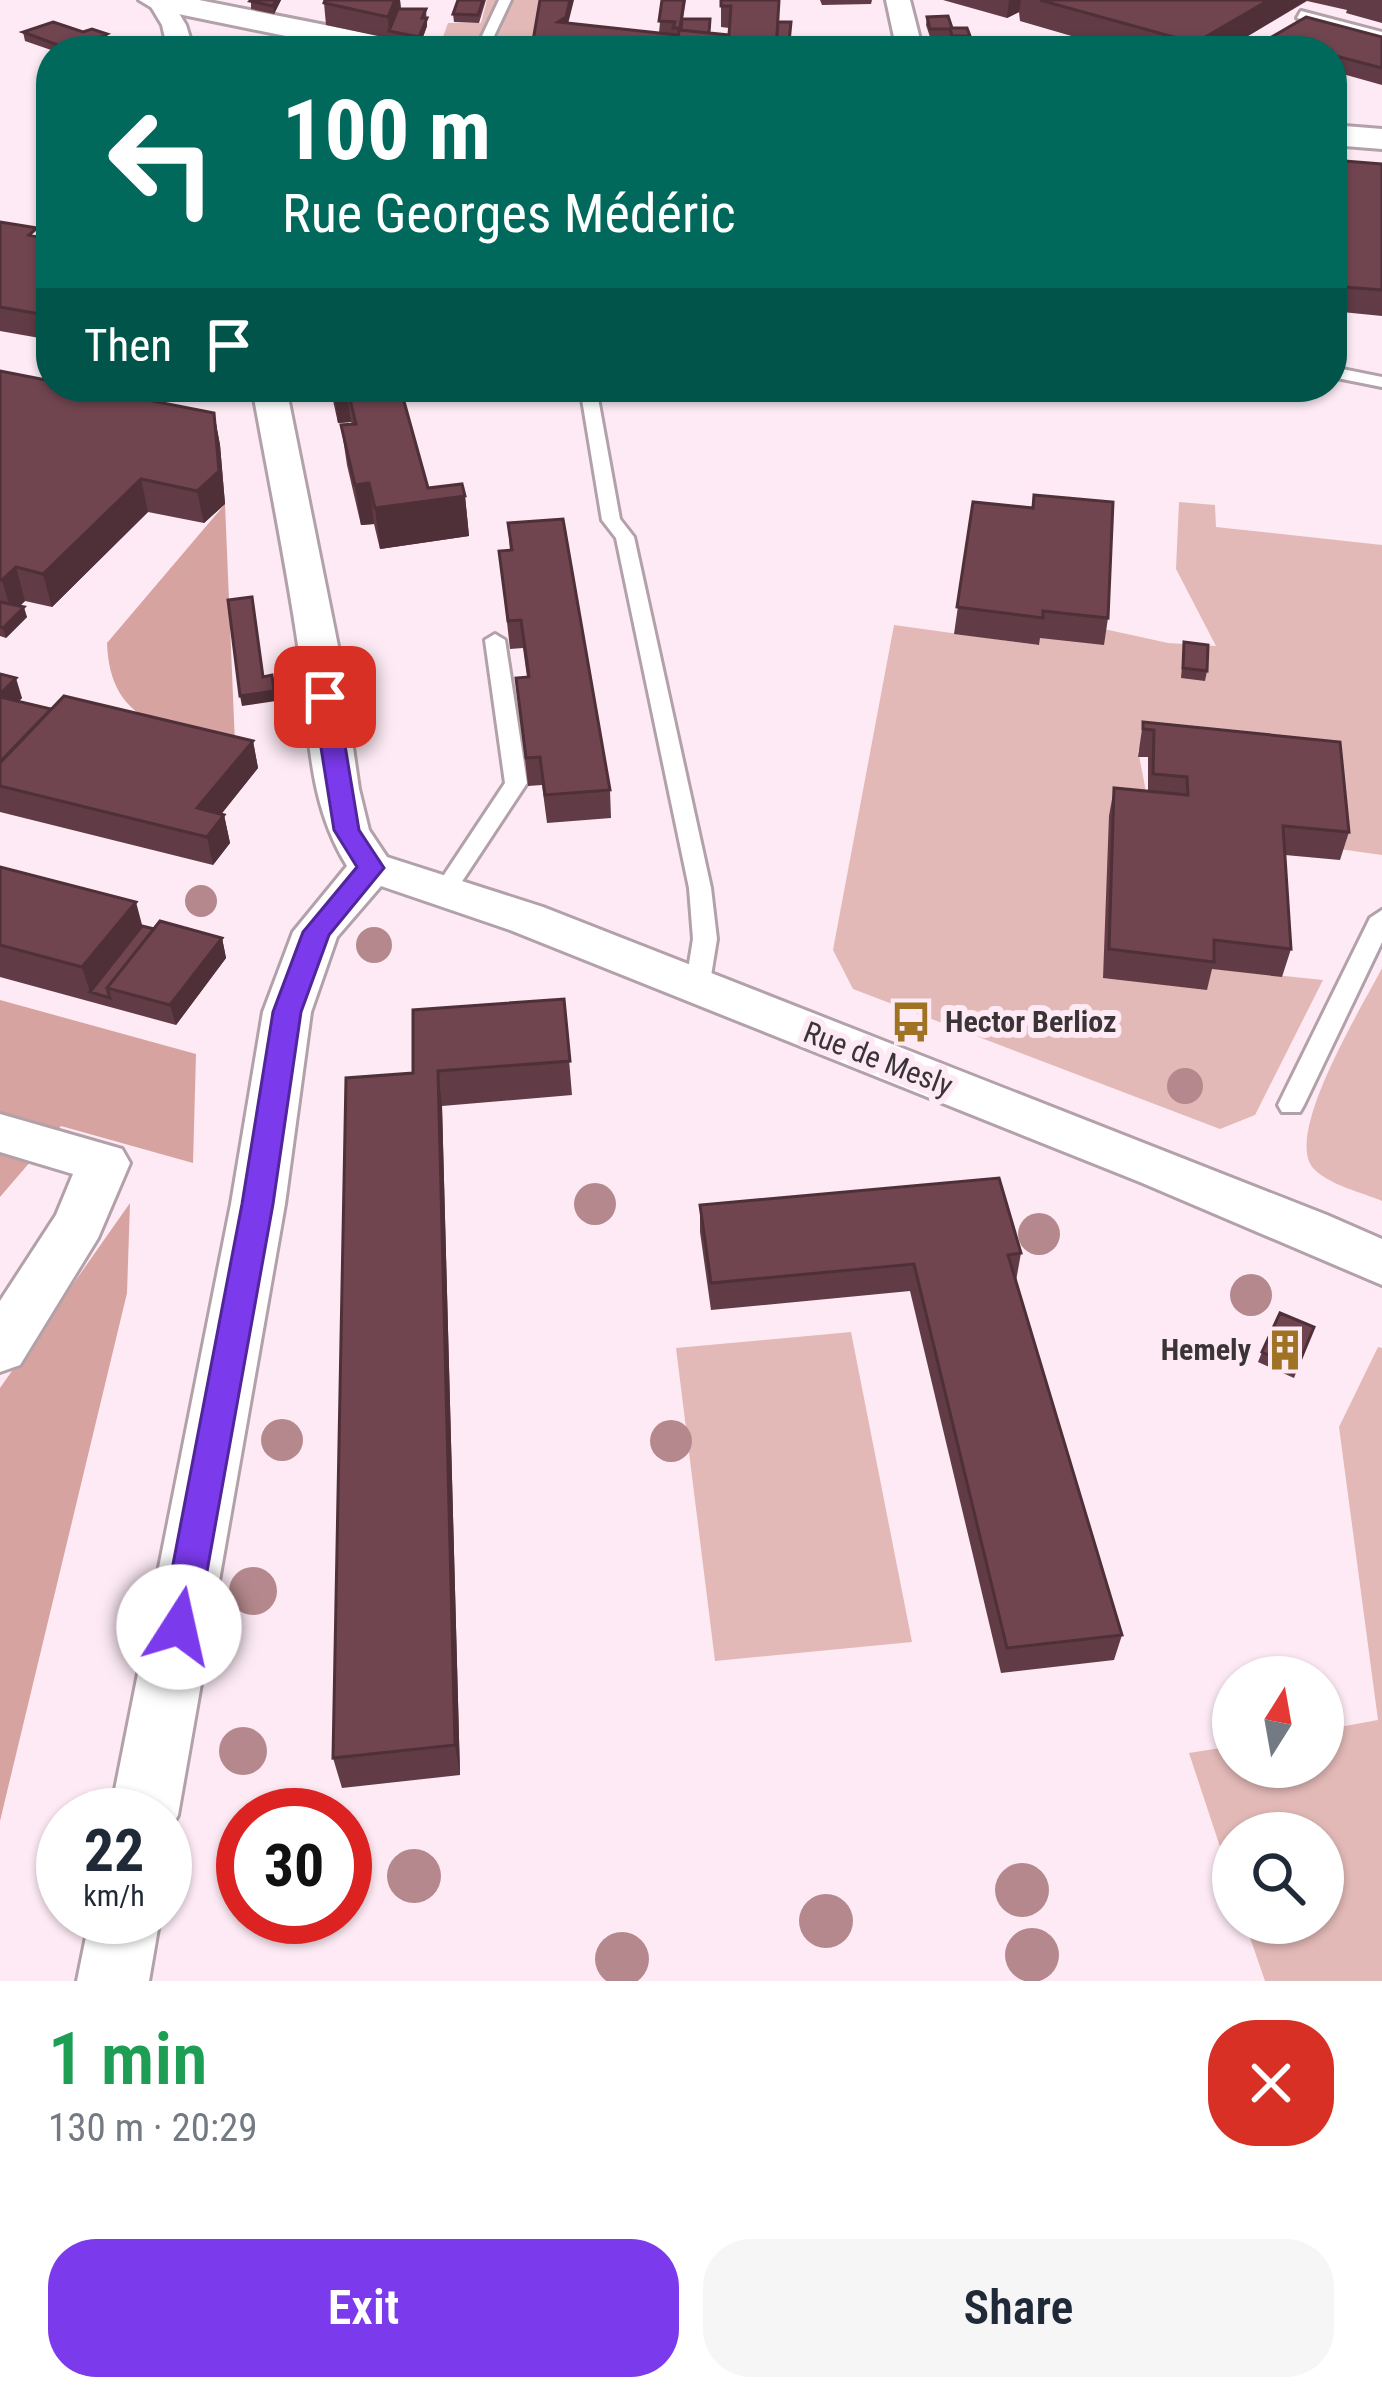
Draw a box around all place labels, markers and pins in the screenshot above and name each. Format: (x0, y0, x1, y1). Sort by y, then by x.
pin (274, 646, 376, 748)
bus stop icon: Hector Berlioz (888, 999, 934, 1045)
place label: Hector Berlioz (945, 1004, 1117, 1039)
building icon: Hemely (1262, 1327, 1308, 1373)
place label: Hemely (1161, 1332, 1252, 1367)

